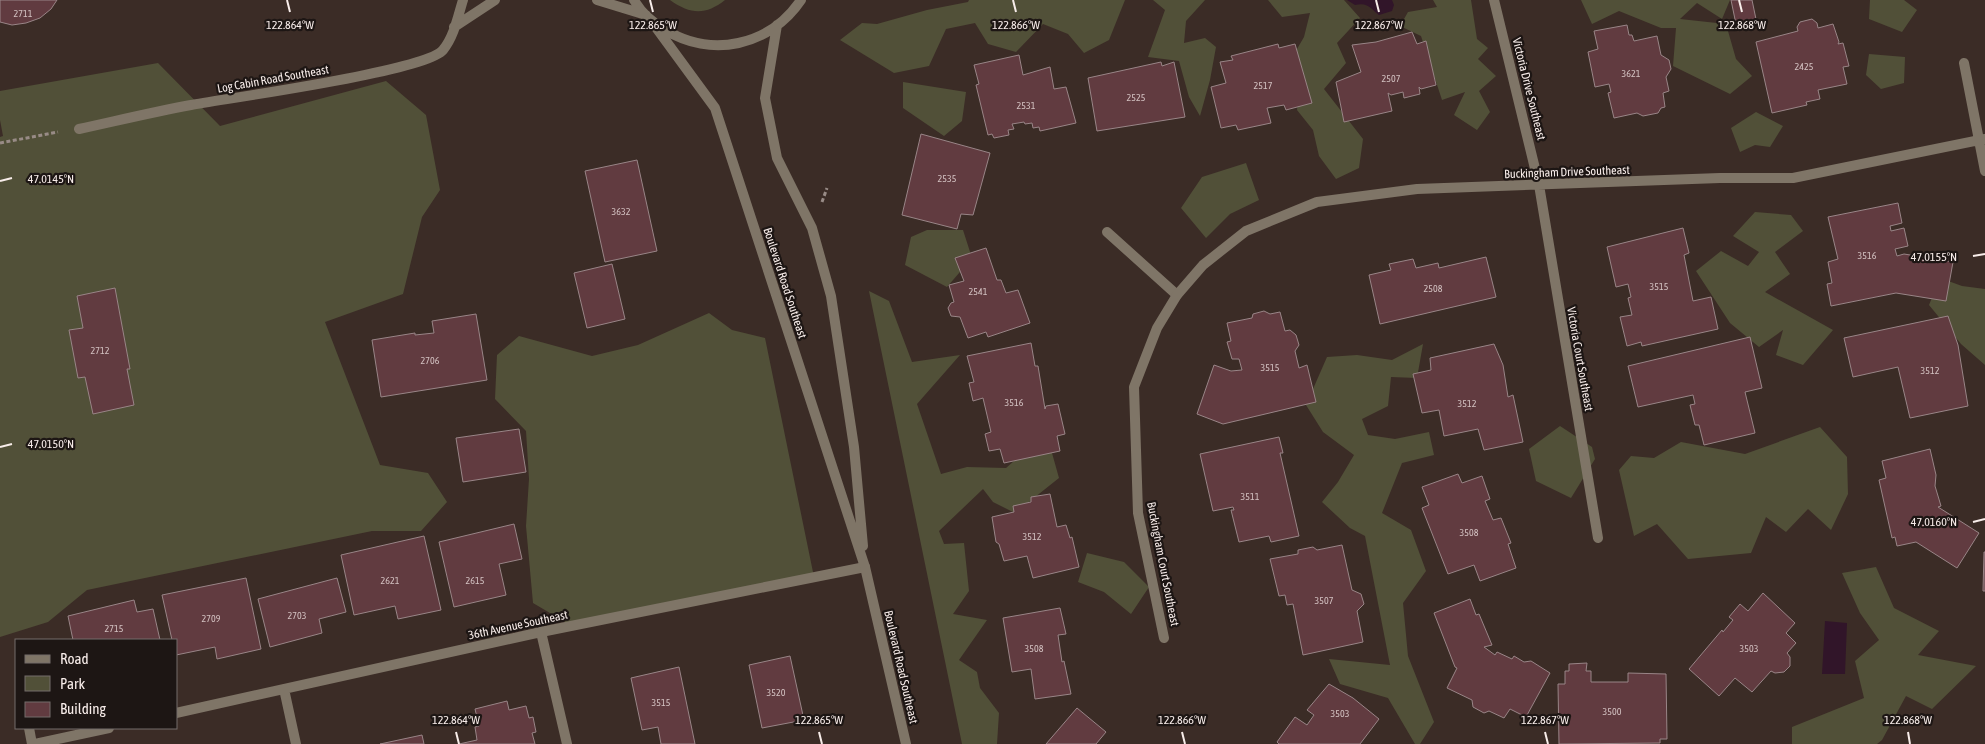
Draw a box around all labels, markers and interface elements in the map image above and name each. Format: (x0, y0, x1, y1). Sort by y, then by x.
house number: 2711 (14, 8, 33, 19)
text: 122.864°W (266, 18, 314, 32)
text: 122.865°W (629, 18, 677, 32)
text: 122.866°W (992, 18, 1040, 32)
text: 122.867°W (1355, 18, 1403, 32)
text: 122.868°W (1718, 18, 1766, 32)
street label: Victoria Drive Southeast (1510, 36, 1549, 142)
house number: 2425 (1795, 61, 1814, 72)
street label: Log Cabin Road Southeast (216, 62, 330, 96)
house number: 3621 (1622, 68, 1641, 79)
house number: 2507 (1382, 73, 1401, 84)
house number: 2517 (1254, 80, 1273, 91)
house number: 2525 (1127, 92, 1146, 103)
house number: 2531 (1017, 100, 1036, 111)
street label: Buckingham Drive Southeast (1504, 163, 1631, 181)
text: 47.0145°N (28, 172, 74, 186)
house number: 2535 (938, 173, 957, 184)
house number: 3632 (612, 206, 631, 217)
street label: Boulevard Road Southeast (760, 226, 810, 341)
house number: 3516 (1858, 250, 1877, 261)
text: 47.0155°N (1911, 250, 1957, 264)
house number: 3515 (1650, 281, 1669, 292)
house number: 2508 (1424, 283, 1443, 294)
house number: 2541 (969, 286, 988, 297)
street label: Victoria Court Southeast (1564, 306, 1596, 413)
house number: 2712 (91, 345, 110, 356)
house number: 2706 (421, 355, 440, 366)
house number: 3515 (1261, 362, 1280, 373)
house number: 3512 (1921, 365, 1940, 376)
house number: 3516 (1005, 397, 1024, 408)
house number: 3512 (1458, 398, 1477, 409)
text: 47.0150°N (28, 437, 74, 451)
house number: 3511 (1241, 491, 1260, 502)
street label: Buckingham Court Southeast (1144, 501, 1182, 628)
text: 47.0160°N (1911, 515, 1957, 529)
house number: 3508 (1460, 527, 1479, 538)
house number: 3512 (1023, 531, 1042, 542)
house number: 2621 (381, 575, 400, 586)
house number: 2615 (466, 575, 485, 586)
house number: 3507 (1315, 595, 1334, 606)
street label: 36th Avenue Southeast (467, 607, 570, 642)
street label: Boulevard Road Southeast (881, 609, 921, 726)
house number: 2703 (288, 610, 307, 621)
house number: 2709 (202, 613, 221, 624)
house number: 2715 (105, 623, 124, 634)
legend (15, 639, 178, 729)
house number: 3508 (1025, 643, 1044, 654)
house number: 3503 (1740, 643, 1759, 654)
text: Road (60, 650, 89, 667)
text: Park (60, 675, 85, 692)
house number: 3520 (767, 687, 786, 698)
house number: 3515 (652, 697, 671, 708)
text: Building (60, 700, 106, 717)
house number: 3500 (1603, 706, 1622, 717)
house number: 3503 (1331, 708, 1350, 719)
text: 122.864°W (432, 713, 480, 727)
text: 122.865°W (795, 713, 843, 727)
text: 122.866°W (1158, 713, 1206, 727)
text: 122.867°W (1521, 713, 1569, 727)
text: 122.868°W (1884, 713, 1932, 727)

